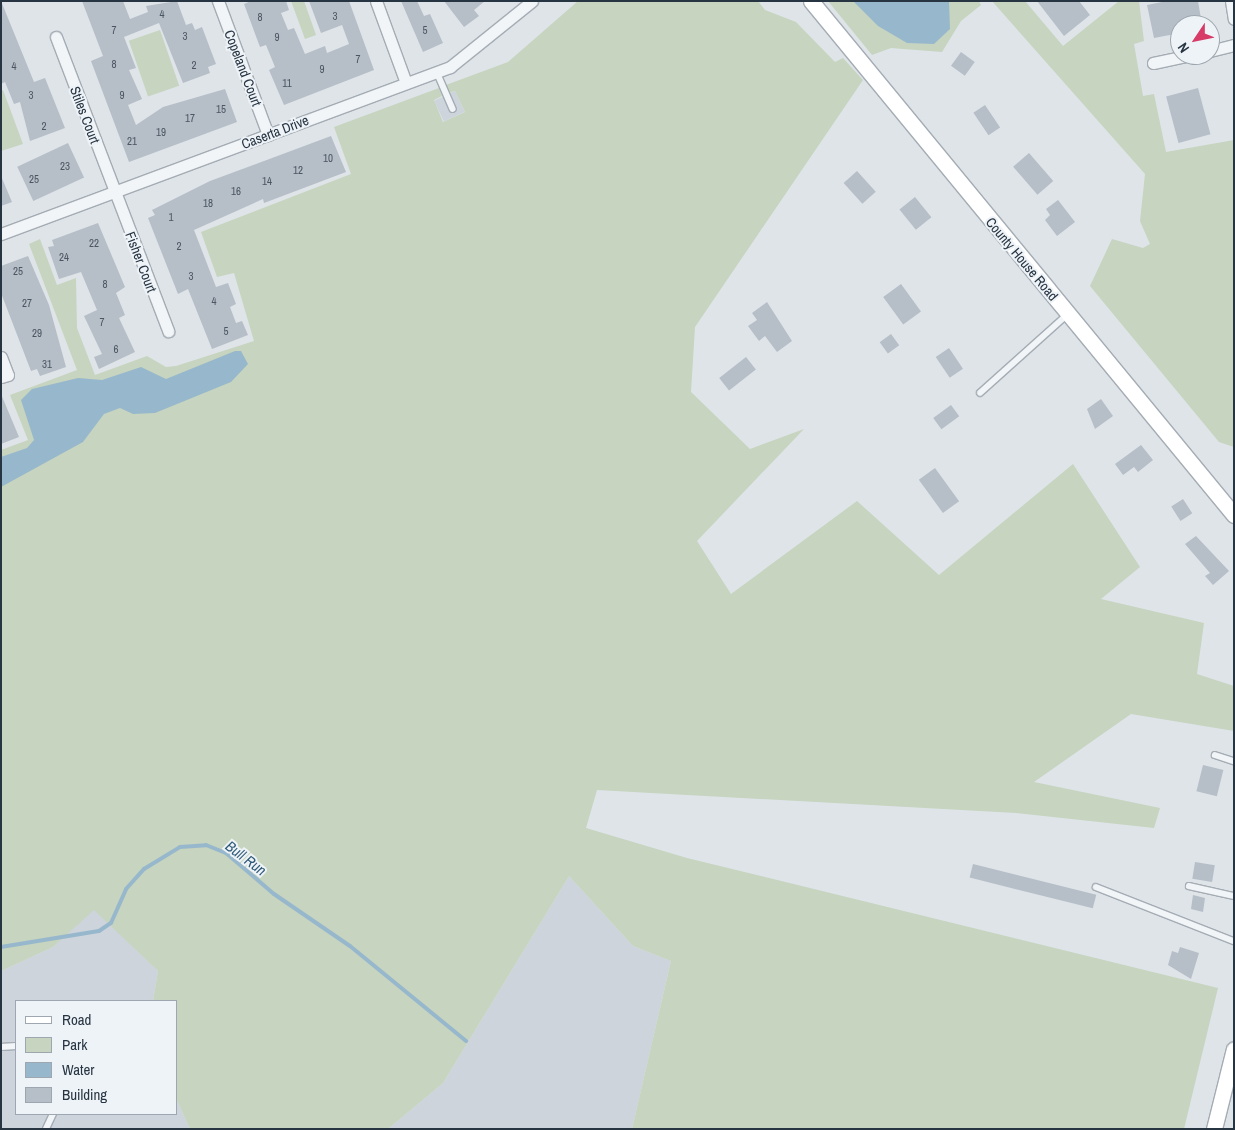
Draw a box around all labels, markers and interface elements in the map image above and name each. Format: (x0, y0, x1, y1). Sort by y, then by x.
house number: 4 (159, 7, 165, 21)
house number: 3 (332, 9, 338, 23)
house number: 8 (257, 10, 263, 24)
north arrow (1170, 15, 1220, 65)
house number: 7 (111, 23, 117, 37)
house number: 5 (422, 23, 428, 37)
street label: Copeland Court (221, 27, 265, 109)
house number: 3 (182, 29, 188, 43)
house number: 9 (274, 30, 280, 44)
text: N (1174, 39, 1193, 56)
house number: 7 (355, 52, 361, 66)
house number: 8 (111, 57, 117, 71)
house number: 2 (191, 58, 197, 72)
house number: 4 (11, 59, 17, 73)
house number: 9 (319, 62, 325, 76)
house number: 11 (282, 76, 292, 90)
street label: Stiles Court (66, 84, 104, 146)
house number: 3 (28, 88, 34, 102)
house number: 9 (119, 88, 125, 102)
house number: 15 (216, 102, 226, 116)
house number: 17 (185, 111, 195, 125)
street label: Caserta Drive (239, 111, 311, 153)
house number: 2 (41, 119, 47, 133)
house number: 19 (156, 125, 166, 139)
house number: 21 (127, 134, 137, 148)
house number: 10 (323, 151, 333, 165)
house number: 23 (60, 159, 70, 173)
house number: 12 (293, 163, 303, 177)
house number: 25 (29, 172, 39, 186)
house number: 14 (262, 174, 272, 188)
house number: 16 (231, 184, 241, 198)
house number: 18 (203, 196, 213, 210)
house number: 1 (168, 210, 174, 224)
street label: County House Road (982, 214, 1062, 304)
street label: Fisher Court (122, 229, 160, 295)
house number: 22 (89, 236, 99, 250)
house number: 2 (176, 239, 182, 253)
house number: 24 (59, 250, 69, 264)
house number: 25 (13, 264, 23, 278)
house number: 3 (188, 269, 194, 283)
house number: 8 (102, 277, 108, 291)
house number: 4 (211, 294, 217, 308)
house number: 27 (22, 296, 32, 310)
house number: 7 (99, 315, 105, 329)
house number: 5 (223, 324, 229, 338)
house number: 29 (32, 326, 42, 340)
house number: 6 (113, 342, 119, 356)
house number: 31 (42, 357, 52, 371)
water label: Bull Run (222, 837, 270, 879)
legend (15, 1000, 178, 1115)
text: Road (62, 1009, 91, 1030)
text: Park (62, 1034, 87, 1055)
text: Water (62, 1059, 94, 1080)
text: Building (62, 1084, 107, 1105)

